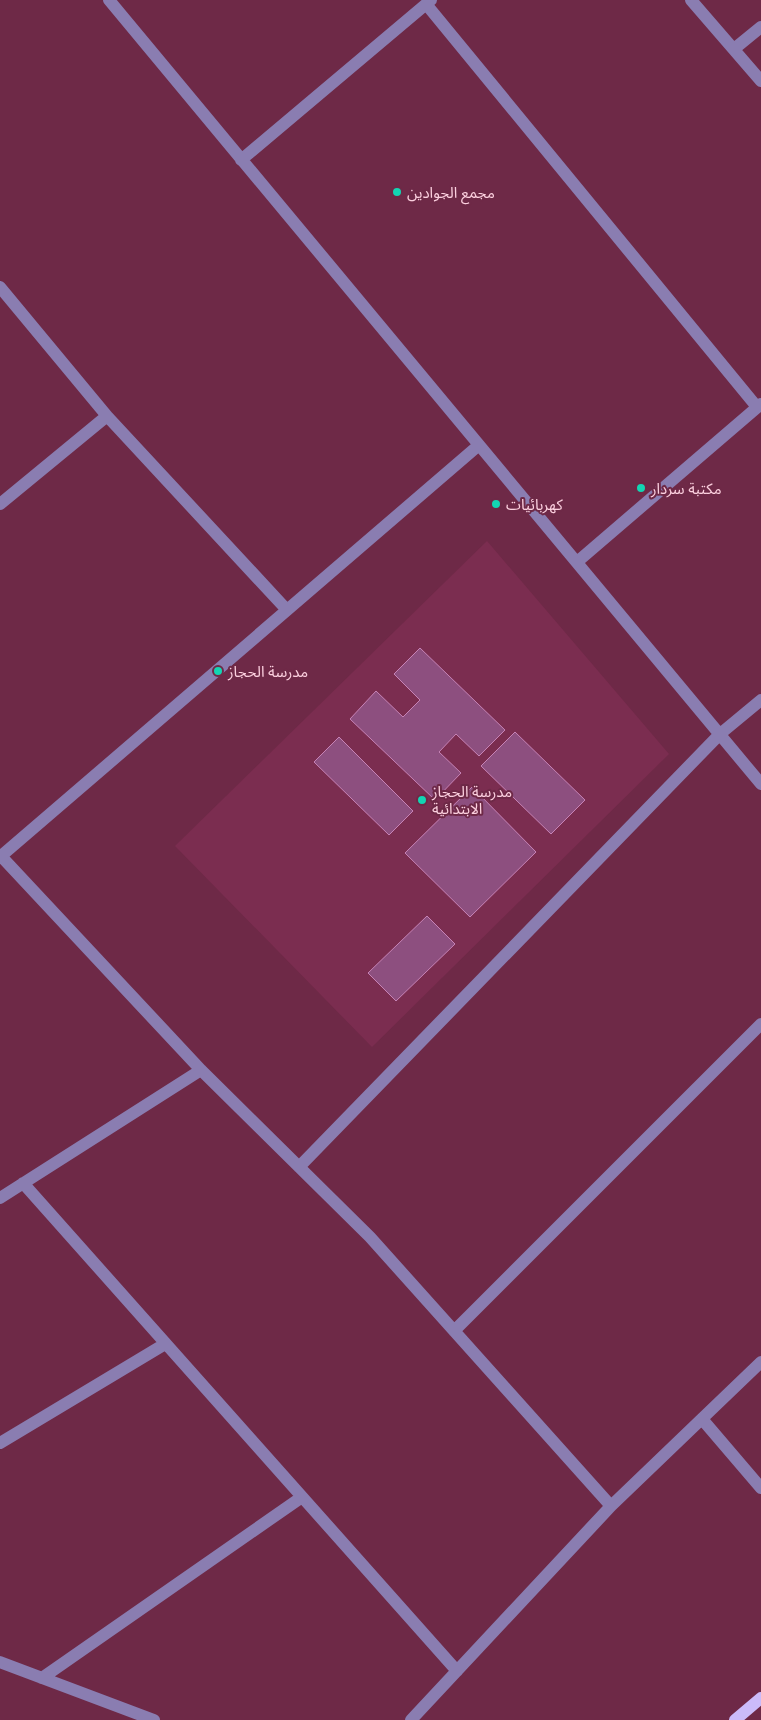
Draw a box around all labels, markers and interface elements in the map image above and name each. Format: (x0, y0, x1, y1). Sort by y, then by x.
place label: مجمع الجوادين (407, 184, 495, 205)
marker: مجمع الجوادين (391, 186, 403, 198)
place label: مكتبة سردار (650, 480, 722, 498)
marker: مكتبة سردار (635, 482, 647, 494)
place label: كهربائيات (506, 496, 563, 514)
marker: كهربائيات (490, 498, 502, 510)
place label: مدرسة الحجاز (227, 663, 308, 681)
marker: مدرسة الحجاز (212, 665, 224, 677)
place label: مدرسة الحجاز الابتدائية (431, 783, 512, 817)
marker: مدرسة الحجاز الابتدائية (416, 794, 428, 806)

